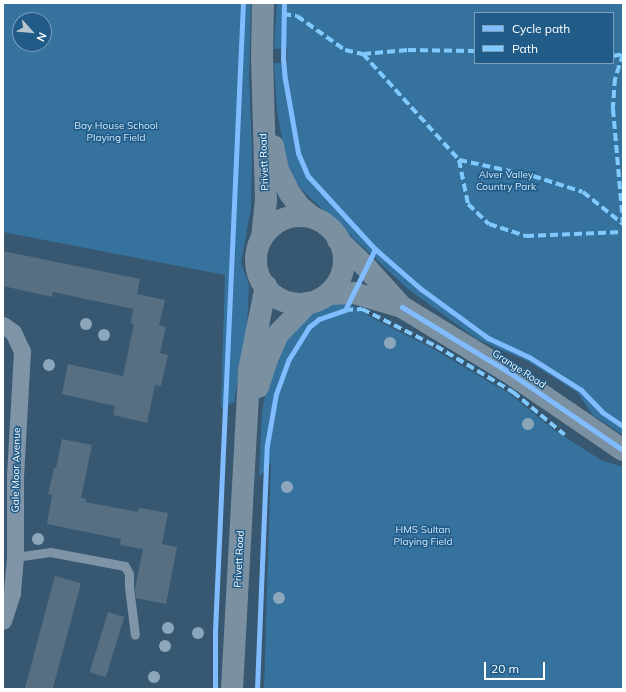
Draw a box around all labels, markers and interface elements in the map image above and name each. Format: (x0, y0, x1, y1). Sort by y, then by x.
north arrow (12, 12, 52, 52)
legend (474, 12, 614, 64)
text: Cycle path (512, 21, 570, 36)
text: N (34, 30, 50, 44)
text: Path (512, 41, 538, 56)
park label: Bay House School Playing Field (74, 119, 158, 142)
street label: Privett Road (257, 133, 271, 191)
park label: Alver Valley Country Park (476, 168, 536, 192)
street label: Grange Road (490, 347, 548, 391)
street label: Gale Moor Avenue (9, 427, 23, 513)
park label: HMS Sultan Playing Field (394, 523, 452, 546)
street label: Privett Road (232, 530, 246, 588)
scale bar (486, 654, 547, 680)
text: 20 m (491, 661, 519, 676)

